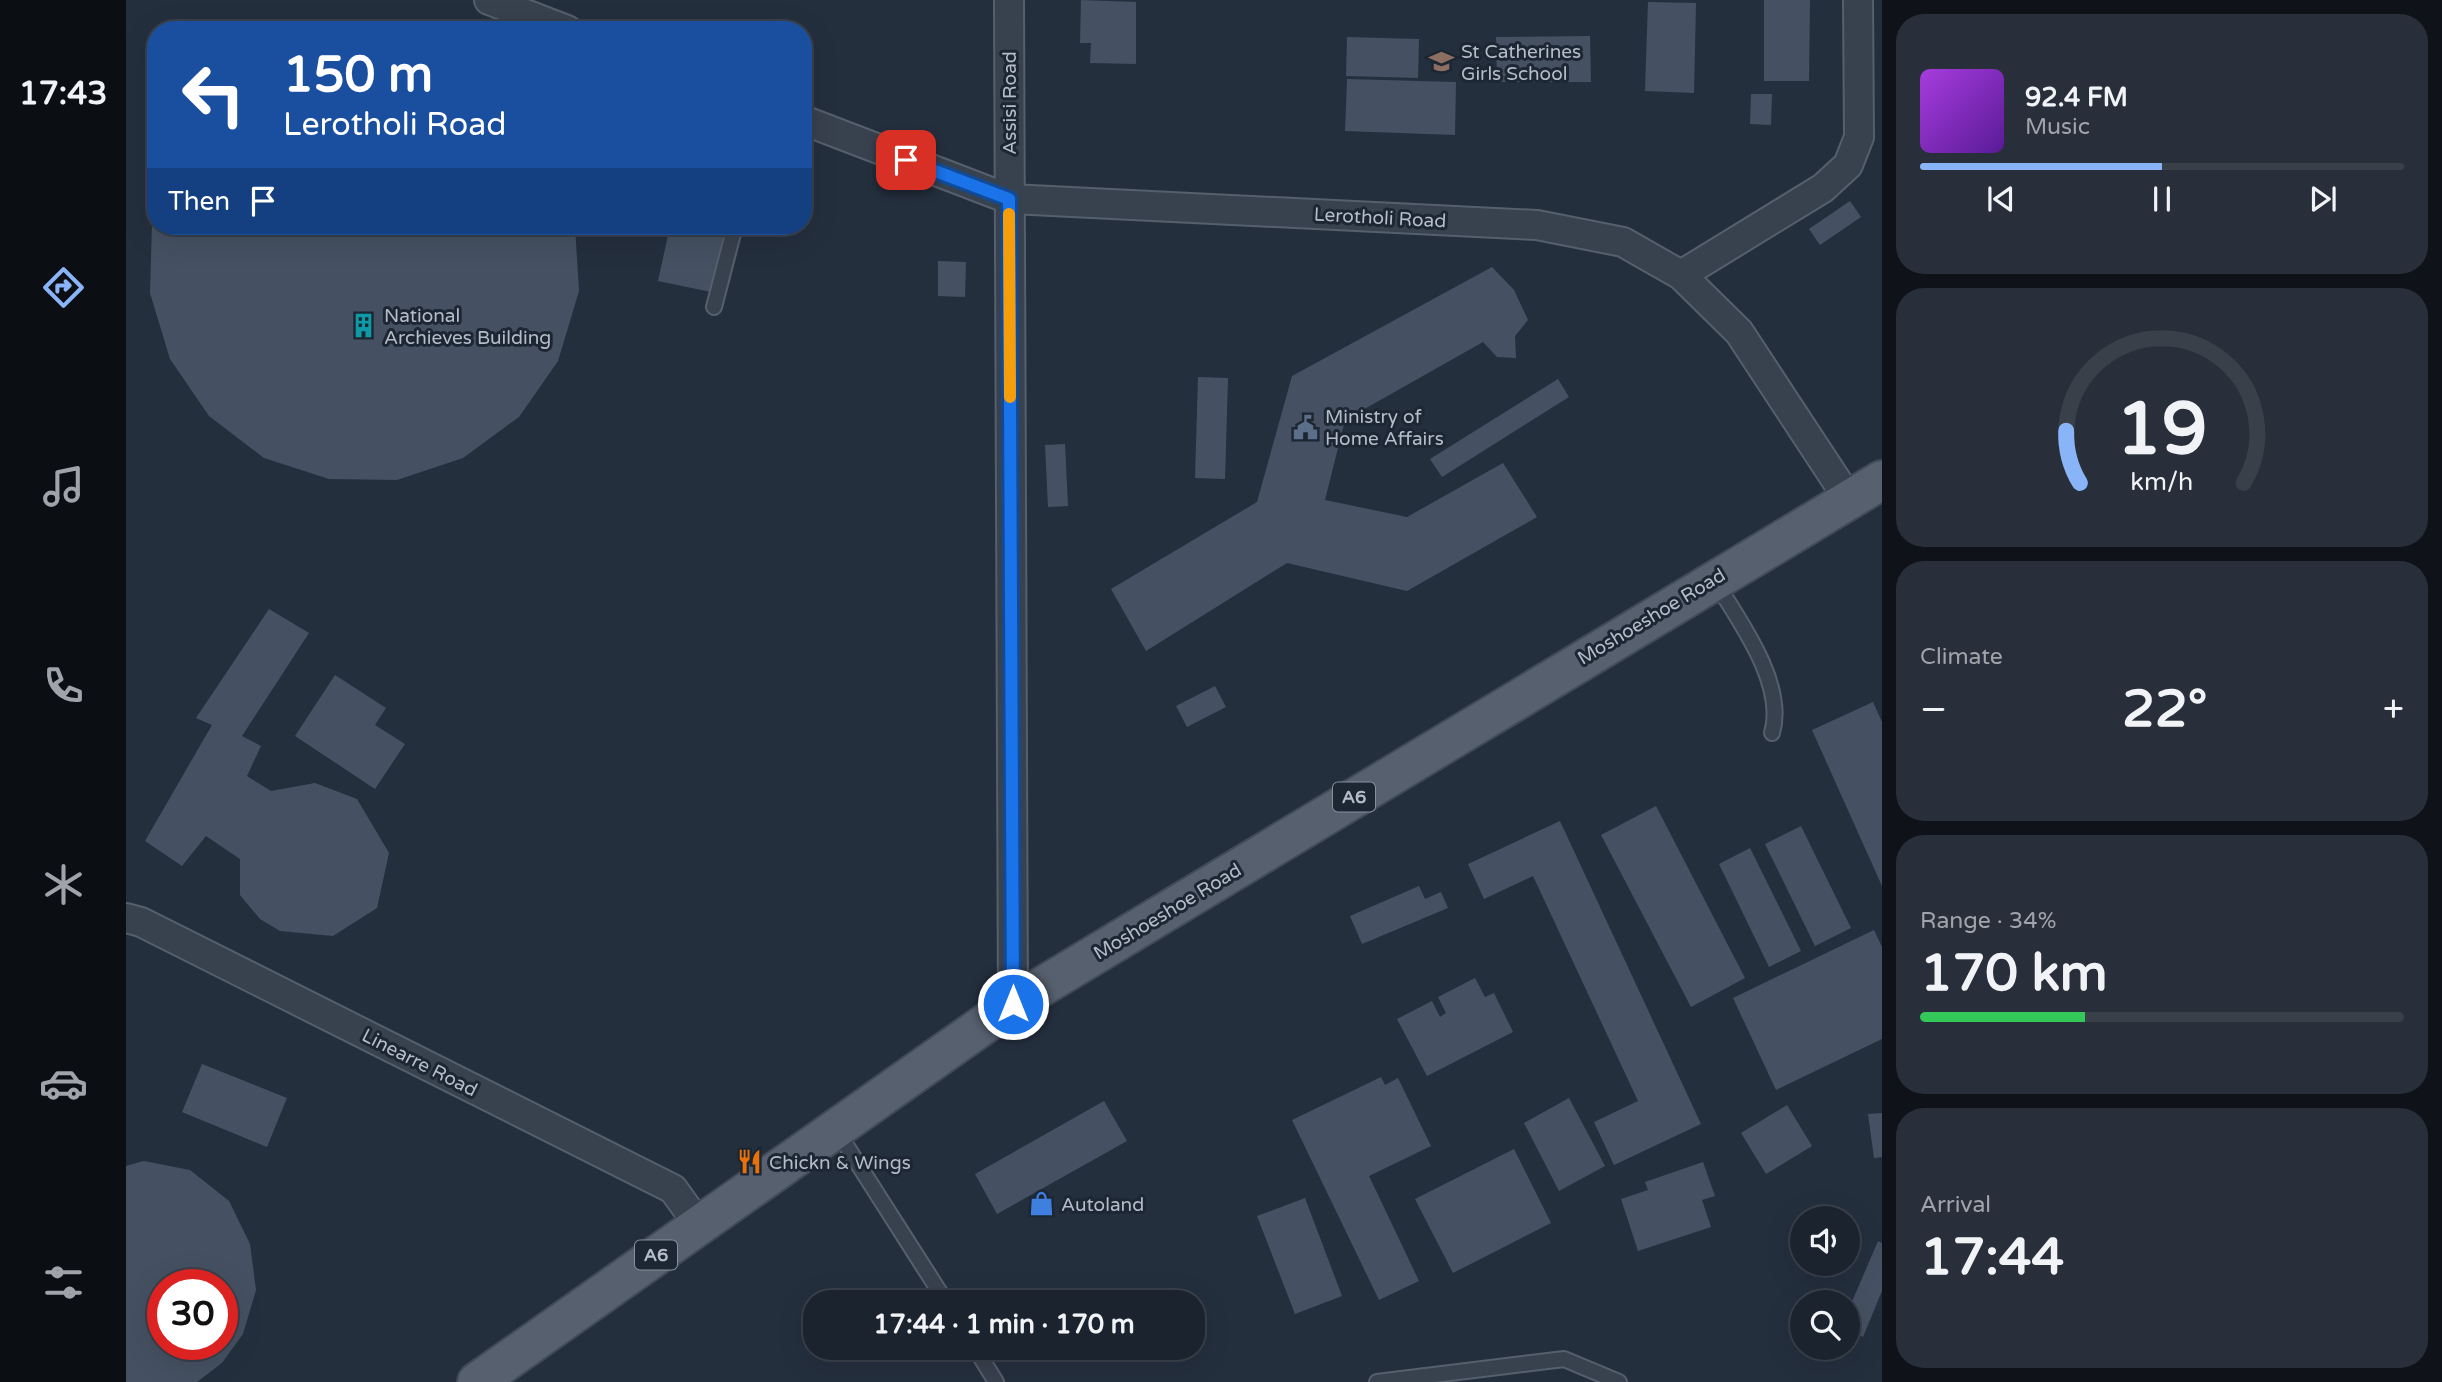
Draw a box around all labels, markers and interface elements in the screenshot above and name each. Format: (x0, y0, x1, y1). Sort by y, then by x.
place label: St Catherines Girls School (1461, 41, 1581, 85)
text: 150 m (283, 46, 433, 105)
school or university icon: St Catherines Girls School (1427, 48, 1455, 76)
icon: left (168, 49, 259, 140)
street label: Assisi Road (999, 51, 1021, 155)
text: 17:43 (19, 75, 107, 113)
text: 92.4 FM (2025, 82, 2128, 113)
text: Lerotholi Road (283, 106, 507, 144)
text: Music (2025, 113, 2090, 141)
pin (876, 130, 936, 190)
icon: arrive (887, 141, 925, 179)
icon: previous (1982, 180, 2020, 218)
icon: pause (2143, 180, 2181, 218)
icon: next (2304, 180, 2342, 218)
icon: arrive (244, 182, 282, 220)
text: Then (168, 186, 230, 217)
street label: Lerotholi Road (1313, 204, 1447, 232)
icon: directions (39, 263, 88, 312)
place label: National Archieves Building (384, 305, 551, 349)
building icon: National Archieves Building (350, 312, 378, 340)
text: 19 (2116, 387, 2208, 475)
place label: Ministry of Home Affairs (1325, 406, 1444, 450)
public building icon: Ministry of Home Affairs (1291, 413, 1319, 441)
icon: music (39, 462, 88, 511)
text: km/h (2131, 467, 2193, 497)
street label: Moshoeshoe Road (1574, 564, 1729, 670)
text: Climate (1920, 643, 2003, 671)
icon: phone (39, 661, 88, 710)
text: 22° (2122, 678, 2207, 741)
text: − (1920, 687, 1947, 733)
text: + (2383, 687, 2404, 733)
road number: A6 (1333, 782, 1375, 812)
street label: Moshoeshoe Road (1090, 859, 1245, 965)
icon: climate (39, 860, 88, 909)
text: Range · 34% (1920, 907, 2056, 935)
text: 170 km (1920, 942, 2108, 1005)
position arrow (976, 967, 1050, 1041)
street label: Linearre Road (358, 1024, 481, 1101)
icon: car (39, 1059, 88, 1108)
restaurant icon: Chickn & Wings (735, 1148, 763, 1176)
place label: Chickn & Wings (769, 1152, 911, 1174)
shop icon: Autoland (1027, 1190, 1055, 1218)
text: Arrival (1920, 1191, 1991, 1219)
place label: Autoland (1061, 1194, 1144, 1216)
map controls (1790, 1206, 1860, 1360)
button: sound (1790, 1206, 1860, 1276)
text: 17:44 (1920, 1226, 2064, 1289)
road number: A6 (635, 1240, 677, 1270)
icon: filters (39, 1258, 88, 1307)
speed limit sign: 30 (147, 1269, 238, 1360)
button: search (1790, 1290, 1860, 1360)
text: 17:44 · 1 min · 170 m (873, 1309, 1135, 1340)

